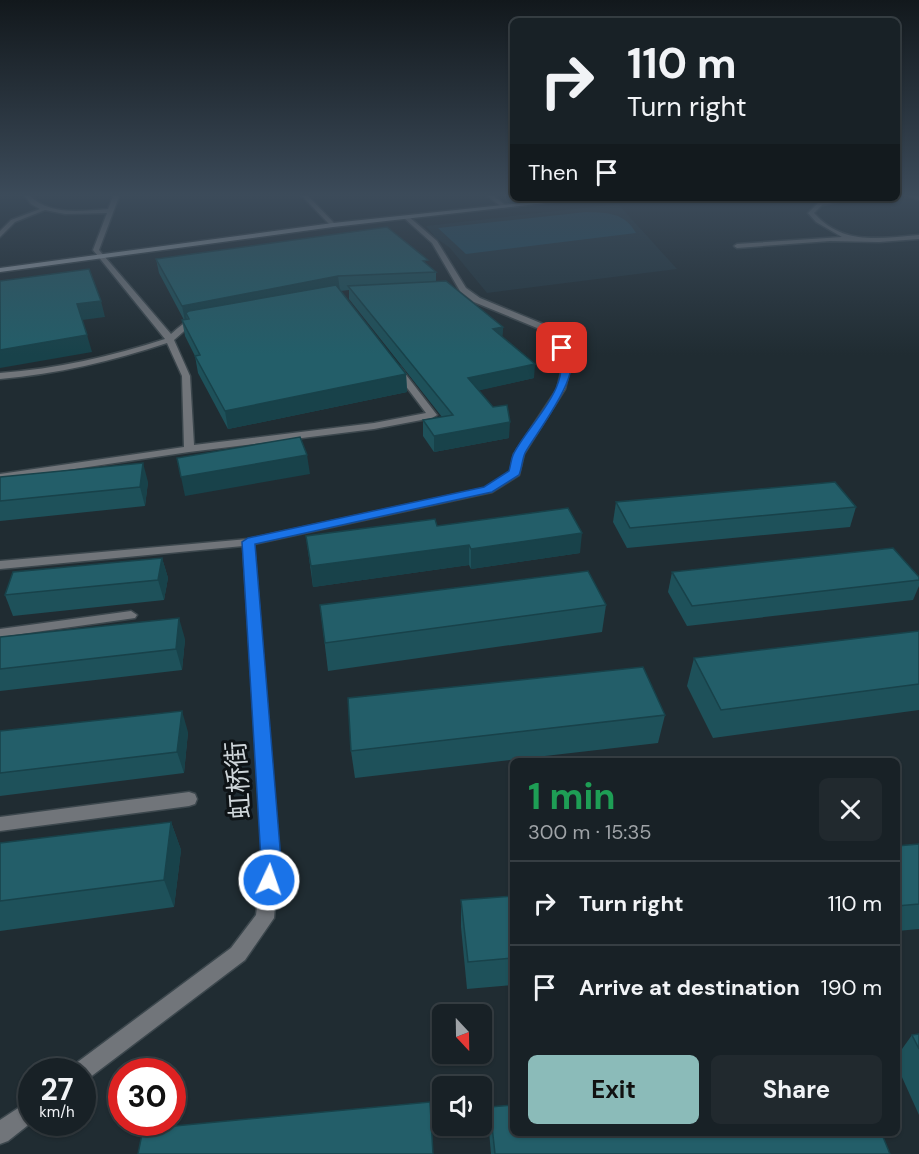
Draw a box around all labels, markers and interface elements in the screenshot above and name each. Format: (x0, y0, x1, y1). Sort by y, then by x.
text: 110 m (627, 36, 737, 91)
icon: right (528, 42, 606, 120)
text: Turn right (627, 89, 747, 124)
icon: arrive (590, 156, 623, 189)
text: Then (528, 158, 578, 187)
pin (536, 322, 587, 373)
icon: arrive (545, 331, 578, 364)
street label: 虹桥街 (218, 740, 258, 820)
text: 1 min (528, 773, 616, 820)
button: close (819, 778, 882, 841)
text: 300 m · 15:35 (528, 819, 651, 845)
position arrow (237, 848, 301, 912)
icon: right (528, 887, 561, 920)
text: Turn right (579, 889, 684, 918)
text: 110 m (828, 889, 882, 918)
icon: arrive (528, 971, 561, 1004)
text: Arrive at destination (579, 973, 800, 1002)
text: 190 m (821, 973, 882, 1002)
north arrow (432, 1004, 492, 1064)
map controls (432, 1004, 492, 1136)
button: Exit (528, 1055, 699, 1124)
button: Share (711, 1055, 882, 1124)
speed limit sign: 30 (108, 1058, 186, 1136)
text: 27 (40, 1070, 74, 1109)
button: sound (432, 1076, 492, 1136)
text: km/h (39, 1102, 75, 1122)

